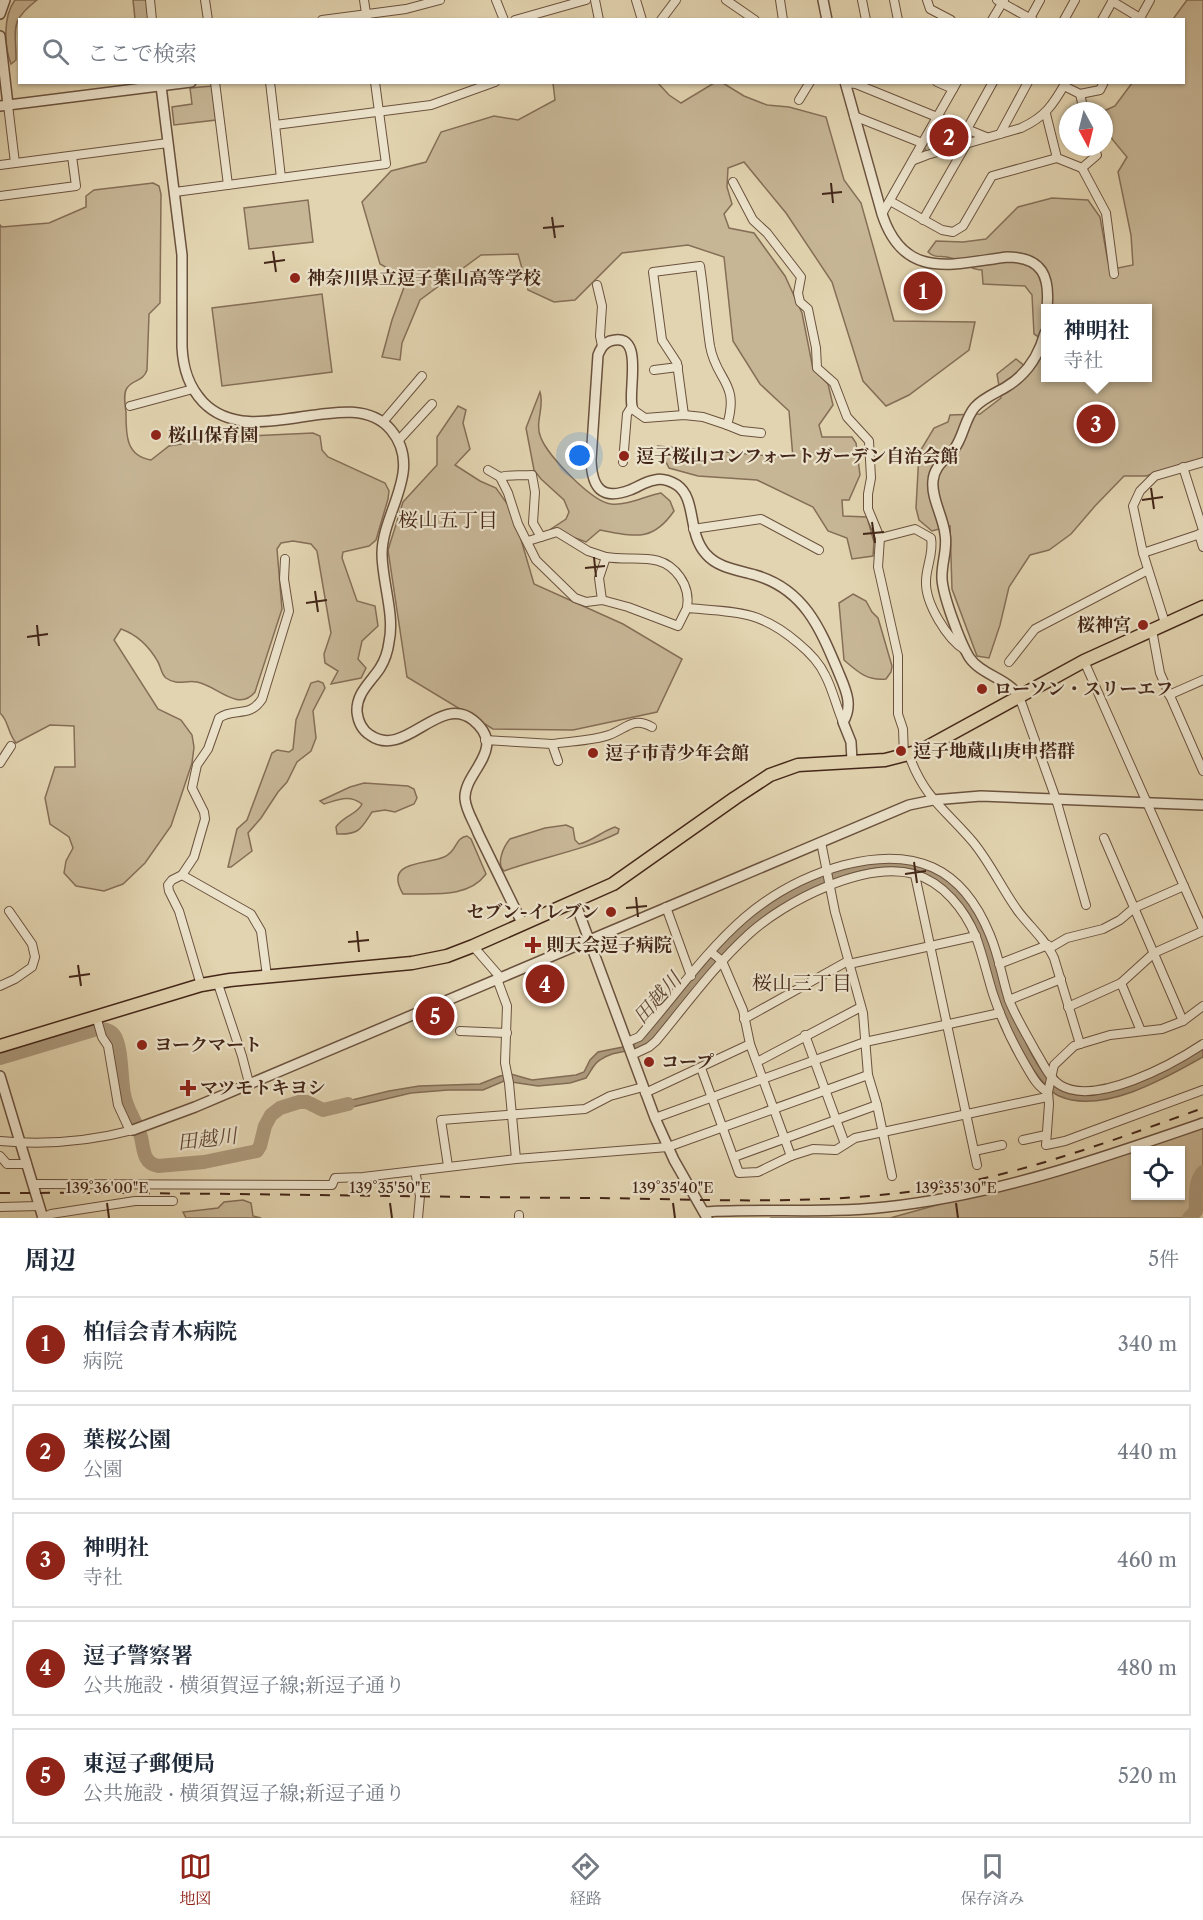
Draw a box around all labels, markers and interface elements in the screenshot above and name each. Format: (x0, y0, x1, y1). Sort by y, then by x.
search box (18, 18, 1185, 84)
icon: search (39, 35, 72, 68)
text: ここで検索 (87, 40, 197, 67)
north arrow (1059, 102, 1113, 156)
pin: 2 (930, 114, 968, 160)
place label: 神奈川県立逗子葉山高等学校 (307, 267, 541, 289)
pin: 1 (904, 268, 942, 314)
marker: 神奈川県立逗子葉山高等学校 (288, 271, 302, 285)
popup (1041, 304, 1152, 382)
text: 神明社 (1063, 317, 1130, 344)
text: 寺社 (1063, 348, 1103, 372)
pin: 3 (1076, 402, 1116, 446)
place label: 桜山保育園 (168, 424, 258, 446)
marker: 桜山保育園 (149, 428, 163, 442)
your location (565, 441, 594, 470)
place label: 逗子桜山コンフォートガーデン自治会館 (636, 445, 958, 467)
marker: 逗子桜山コンフォートガーデン自治会館 (617, 449, 631, 463)
district label: 桜山五丁目 (398, 508, 498, 532)
place label: 桜神宮 (1077, 614, 1131, 636)
marker: 桜神宮 (1136, 618, 1150, 632)
place label: ローソン・スリーエフ (994, 678, 1173, 700)
marker: ローソン・スリーエフ (975, 682, 989, 696)
place label: 逗子地蔵山庚申搭群 (913, 740, 1075, 762)
place label: 逗子市青少年会館 (605, 742, 749, 764)
marker: 逗子地蔵山庚申搭群 (894, 744, 908, 758)
marker: 逗子市青少年会館 (586, 746, 600, 760)
place label: セブン-イレブン (467, 901, 599, 923)
marker: セブン-イレブン (604, 905, 618, 919)
place label: 則天会逗子病院 (546, 934, 672, 956)
marker: 則天会逗子病院 (524, 936, 542, 954)
pin: 4 (526, 962, 564, 1006)
water label: 田越川 (628, 966, 687, 1028)
district label: 桜山三丁目 (752, 971, 852, 995)
pin: 5 (416, 994, 454, 1038)
place label: ヨークマート (154, 1034, 262, 1056)
marker: ヨークマート (135, 1038, 149, 1052)
place label: コープ (661, 1051, 714, 1073)
marker: コープ (642, 1055, 656, 1069)
place label: マツモトキヨシ (200, 1077, 325, 1099)
marker: マツモトキヨシ (181, 1081, 195, 1095)
water label: 田越川 (176, 1123, 240, 1155)
map controls (1131, 1146, 1185, 1200)
button: locate (1131, 1146, 1185, 1200)
text: 139°36'00"E (65, 1178, 149, 1197)
text: 139°35'50"E (349, 1178, 431, 1197)
text: 139°35'40"E (632, 1178, 714, 1197)
text: 139°35'30"E (915, 1178, 997, 1197)
text: 周辺 (24, 1244, 76, 1276)
text: 5件 (1148, 1247, 1179, 1271)
text: 柏信会青木病院 (83, 1318, 237, 1345)
text: 1 (41, 1332, 50, 1356)
text: 340 m (1118, 1332, 1177, 1356)
text: 病院 (83, 1349, 123, 1373)
text: 葉桜公園 (83, 1426, 171, 1453)
text: 2 (40, 1440, 51, 1464)
text: 440 m (1117, 1440, 1177, 1464)
text: 公園 (83, 1457, 123, 1481)
text: 神明社 (83, 1534, 149, 1561)
text: 3 (40, 1548, 51, 1572)
text: 460 m (1117, 1548, 1177, 1572)
text: 寺社 (83, 1565, 123, 1589)
text: 逗子警察署 (83, 1642, 193, 1669)
text: 4 (40, 1656, 51, 1680)
text: 480 m (1117, 1656, 1177, 1680)
text: 公共施設 · 横須賀逗子線;新逗子通り (83, 1673, 405, 1697)
text: 東逗子郵便局 (83, 1750, 215, 1777)
text: 5 (40, 1764, 51, 1788)
text: 520 m (1118, 1764, 1177, 1788)
text: 公共施設 · 横須賀逗子線;新逗子通り (83, 1781, 405, 1805)
tab: 地図 (179, 1850, 212, 1909)
tab: 経路 (569, 1850, 602, 1909)
tab: 保存済み (960, 1850, 1024, 1909)

